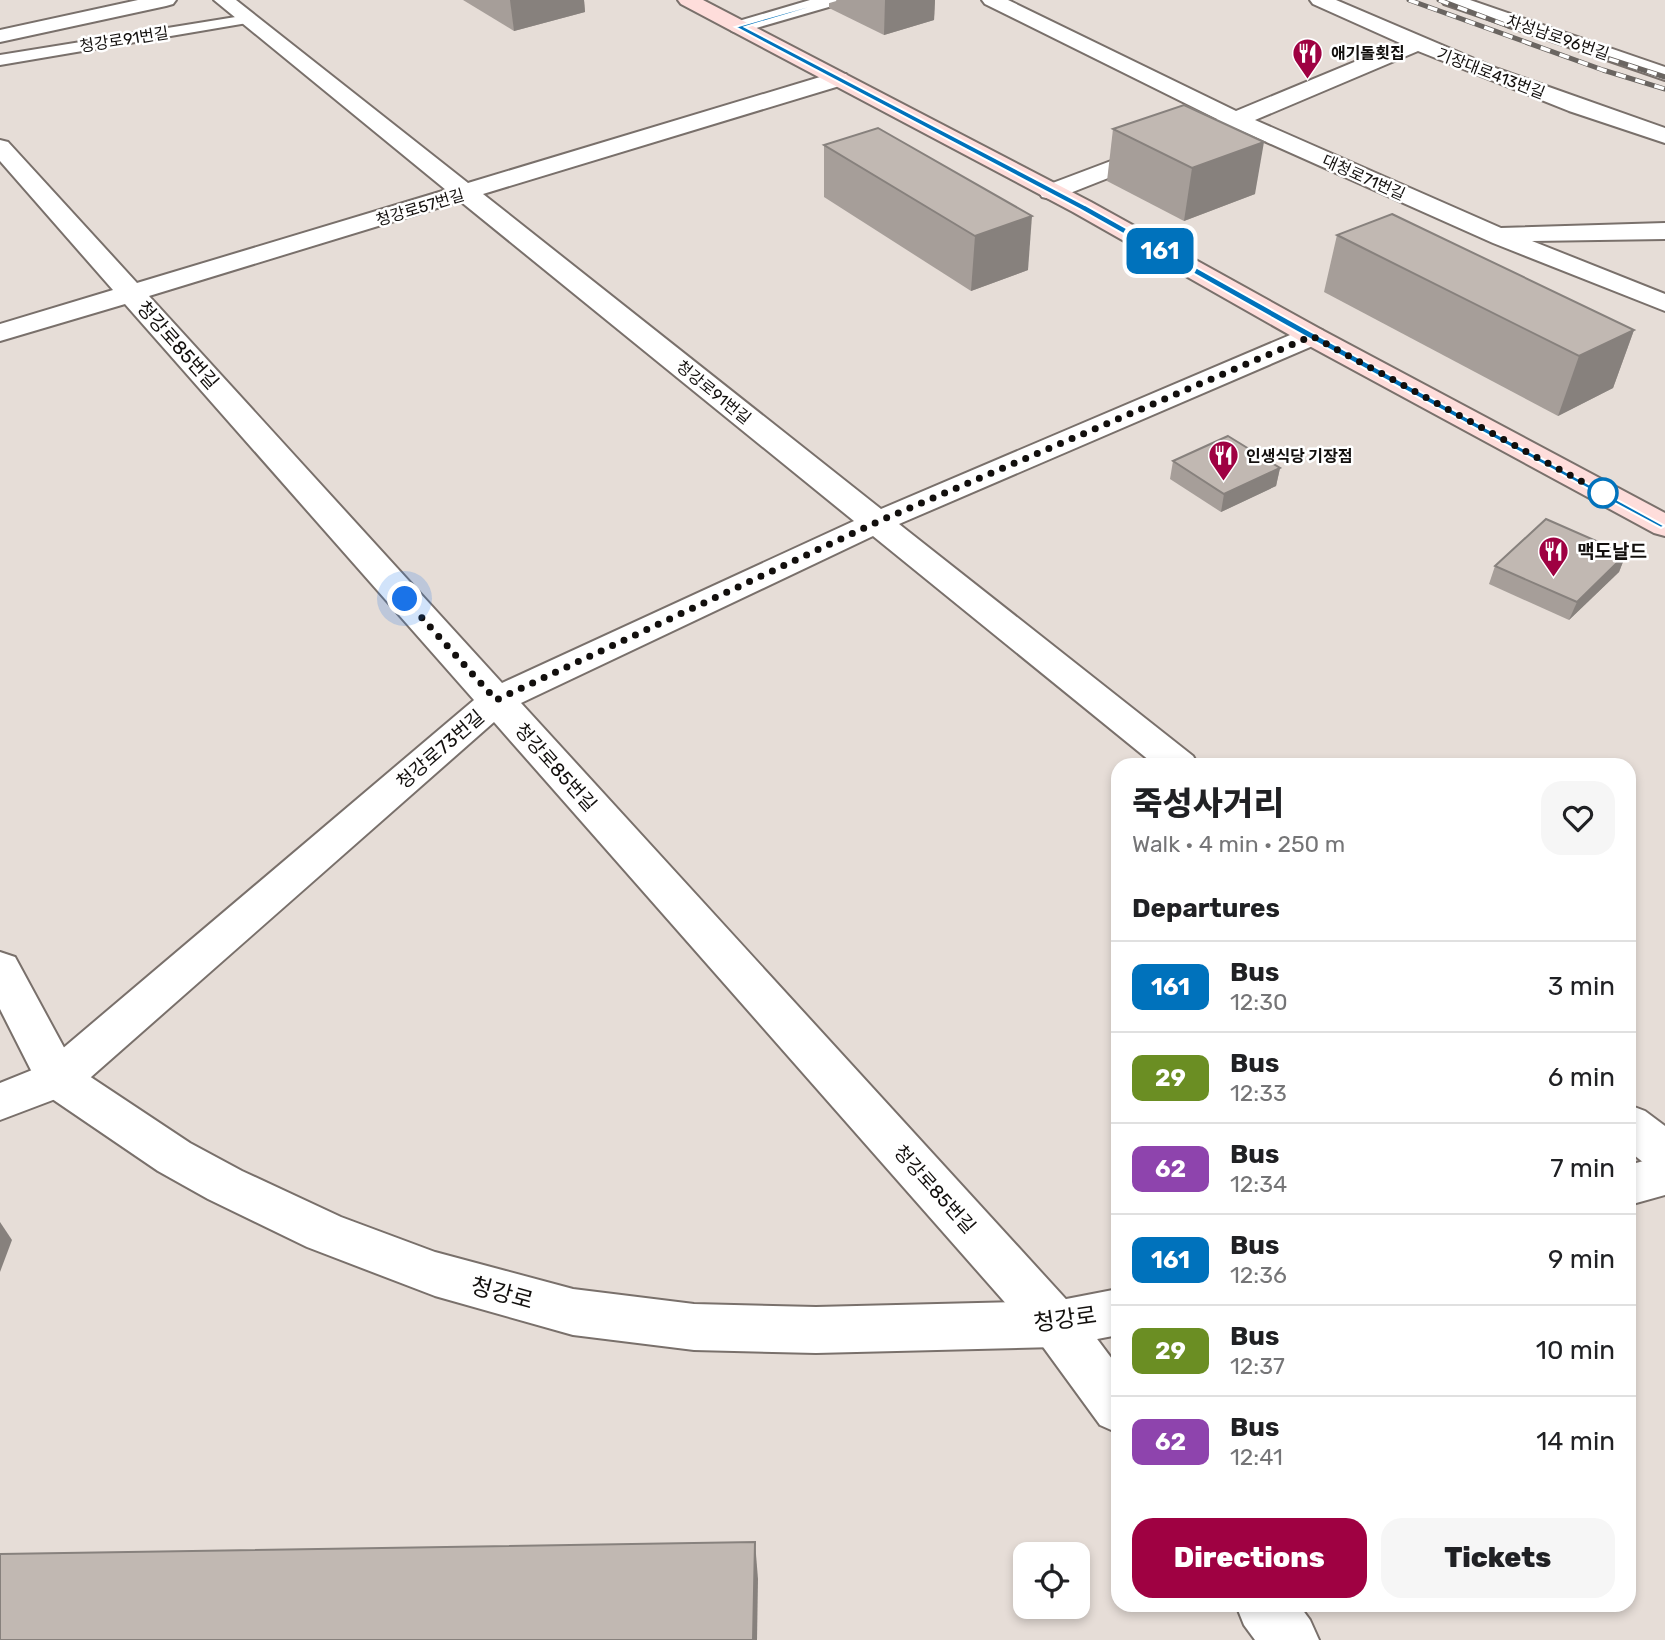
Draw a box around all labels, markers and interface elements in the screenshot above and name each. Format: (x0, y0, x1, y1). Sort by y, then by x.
street label: 차성남로96번길 (1504, 11, 1612, 64)
street label: 청강로91번길 (78, 23, 170, 56)
restaurant icon: 애기돌횟집 (1291, 36, 1325, 80)
place label: 애기돌횟집 (1331, 44, 1405, 63)
street label: 기장대로413번길 (1434, 44, 1548, 103)
street label: 대청로71번길 (1319, 151, 1408, 204)
street label: 청강로57번길 (374, 185, 467, 230)
line badge: 161 (1120, 228, 1200, 274)
text: 161 (1141, 237, 1179, 265)
street label: 청강로85번길 (132, 296, 223, 394)
street label: 청강로91번길 (673, 357, 755, 428)
restaurant icon: 인생식당 기장점 (1206, 439, 1240, 483)
place label: 인생식당 기장점 (1246, 447, 1352, 466)
unlabelled marker (1588, 478, 1618, 508)
restaurant icon: 맥도날드 (1537, 534, 1571, 578)
place label: 맥도날드 (1577, 540, 1647, 563)
your location (387, 581, 422, 616)
street label: 청강로73번길 (392, 705, 489, 794)
street label: 청강로85번길 (510, 718, 601, 816)
button: heart (1541, 781, 1615, 855)
text: 죽성사거리 (1132, 784, 1284, 823)
text: Walk · 4 min · 250 m (1132, 830, 1345, 858)
text: Departures (1132, 893, 1280, 924)
text: Bus (1230, 957, 1279, 988)
text: 3 min (1548, 971, 1615, 1002)
text: 161 (1151, 973, 1190, 1001)
text: 12:30 (1230, 988, 1288, 1016)
text: Bus (1230, 1048, 1279, 1079)
text: 6 min (1548, 1062, 1615, 1093)
text: 29 (1155, 1064, 1186, 1092)
text: 12:33 (1230, 1079, 1287, 1107)
text: Bus (1230, 1139, 1279, 1170)
street label: 청강로85번길 (889, 1140, 980, 1238)
text: 7 min (1550, 1153, 1615, 1184)
text: 62 (1155, 1155, 1186, 1183)
text: 12:34 (1230, 1170, 1287, 1198)
text: Bus (1230, 1230, 1279, 1261)
text: 9 min (1548, 1244, 1615, 1275)
text: 161 (1151, 1246, 1190, 1274)
text: 12:36 (1230, 1261, 1287, 1289)
street label: 청강로 (468, 1271, 536, 1315)
street label: 청강로 (1032, 1301, 1098, 1337)
text: Bus (1230, 1321, 1279, 1352)
text: 10 min (1536, 1335, 1615, 1366)
text: 29 (1155, 1337, 1186, 1365)
text: 12:37 (1230, 1352, 1285, 1380)
text: Bus (1230, 1412, 1279, 1443)
text: 14 min (1536, 1426, 1615, 1457)
text: 62 (1155, 1428, 1186, 1456)
text: 12:41 (1230, 1443, 1283, 1471)
button: Directions (1132, 1518, 1367, 1598)
button: Tickets (1381, 1518, 1615, 1598)
map controls (1013, 1542, 1090, 1619)
button: locate (1013, 1542, 1090, 1619)

